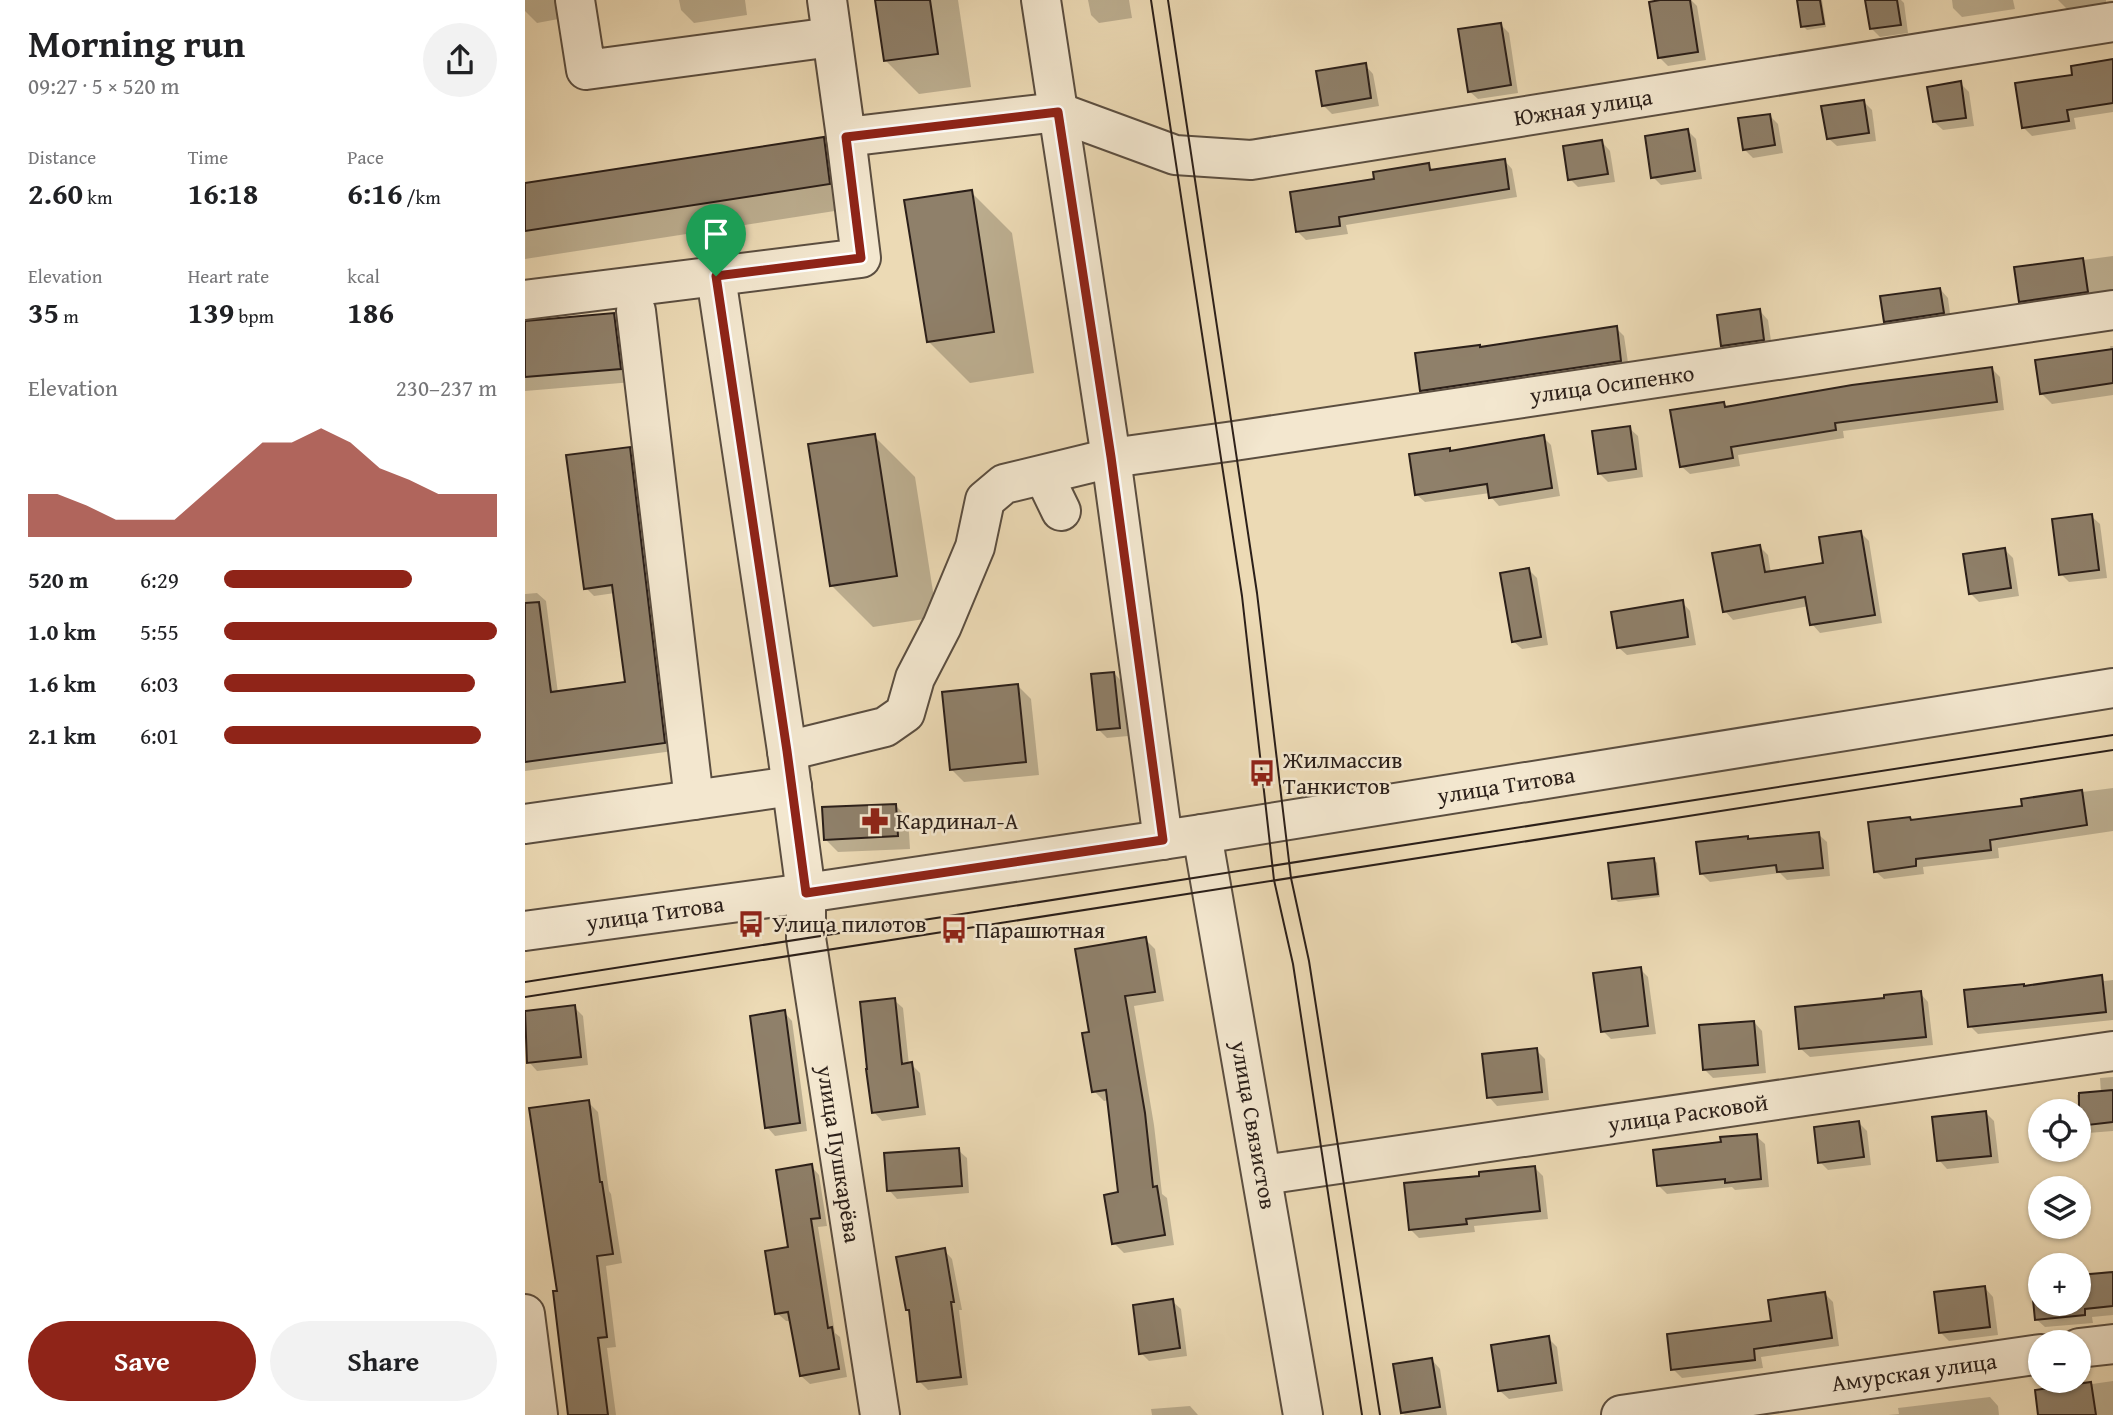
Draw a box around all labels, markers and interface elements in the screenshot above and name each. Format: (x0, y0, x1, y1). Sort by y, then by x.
text: Morning run (28, 15, 245, 71)
button: share (423, 23, 497, 97)
text: 09:27 · 5 × 520 m (28, 69, 180, 102)
street label: Южная улица (1511, 79, 1654, 134)
text: Distance (28, 143, 96, 171)
text: Time (188, 143, 228, 171)
text: Pace (347, 143, 384, 171)
text: 2.60 (28, 171, 83, 215)
text: 16:18 (188, 171, 258, 215)
text: 6:16 (347, 171, 402, 215)
text: km (83, 183, 112, 211)
text: /km (402, 183, 441, 211)
pin (686, 204, 746, 276)
icon: arrive (697, 215, 735, 253)
text: Elevation (28, 262, 102, 290)
text: Heart rate (188, 262, 269, 290)
text: kcal (347, 262, 380, 290)
text: 35 (28, 290, 59, 334)
text: 139 (188, 290, 234, 334)
text: 186 (347, 290, 394, 334)
text: m (59, 302, 79, 330)
text: bpm (234, 302, 274, 330)
street label: улица Осипенко (1527, 356, 1696, 412)
text: Elevation (28, 371, 118, 404)
text: 230–237 m (396, 371, 497, 404)
text: 520 m (28, 563, 89, 596)
text: 6:29 (140, 563, 179, 596)
text: 1.0 km (28, 615, 96, 648)
text: 5:55 (140, 615, 179, 648)
text: 1.6 km (28, 667, 96, 700)
text: 6:03 (140, 667, 179, 700)
text: 2.1 km (28, 719, 96, 752)
text: 6:01 (140, 719, 179, 752)
place label: Жилмассив Танкистов (1282, 743, 1402, 802)
street label: улица Титова (1434, 757, 1577, 812)
bus stop icon: Жилмассив Танкистов (1247, 758, 1277, 788)
place label: Кардинал-А (896, 804, 1019, 837)
pharmacy icon: Кардинал-А (860, 806, 890, 836)
street label: улица Титова (583, 887, 726, 939)
place label: Улица пилотов (772, 907, 927, 940)
bus stop icon: Улица пилотов (736, 909, 766, 939)
place label: Парашютная (975, 913, 1106, 946)
bus stop icon: Парашютная (939, 915, 969, 945)
street label: улица Связистов (1223, 1037, 1286, 1212)
street label: улица Пушкарёва (809, 1062, 870, 1245)
street label: улица Расковой (1605, 1085, 1770, 1140)
map controls (2028, 1099, 2091, 1393)
button: locate (2028, 1099, 2091, 1162)
button: layers (2028, 1176, 2091, 1239)
button: + (2028, 1253, 2091, 1316)
button: Save (28, 1321, 256, 1401)
button: Share (270, 1321, 497, 1401)
button: − (2028, 1330, 2091, 1393)
street label: Амурская улица (1829, 1344, 1999, 1399)

